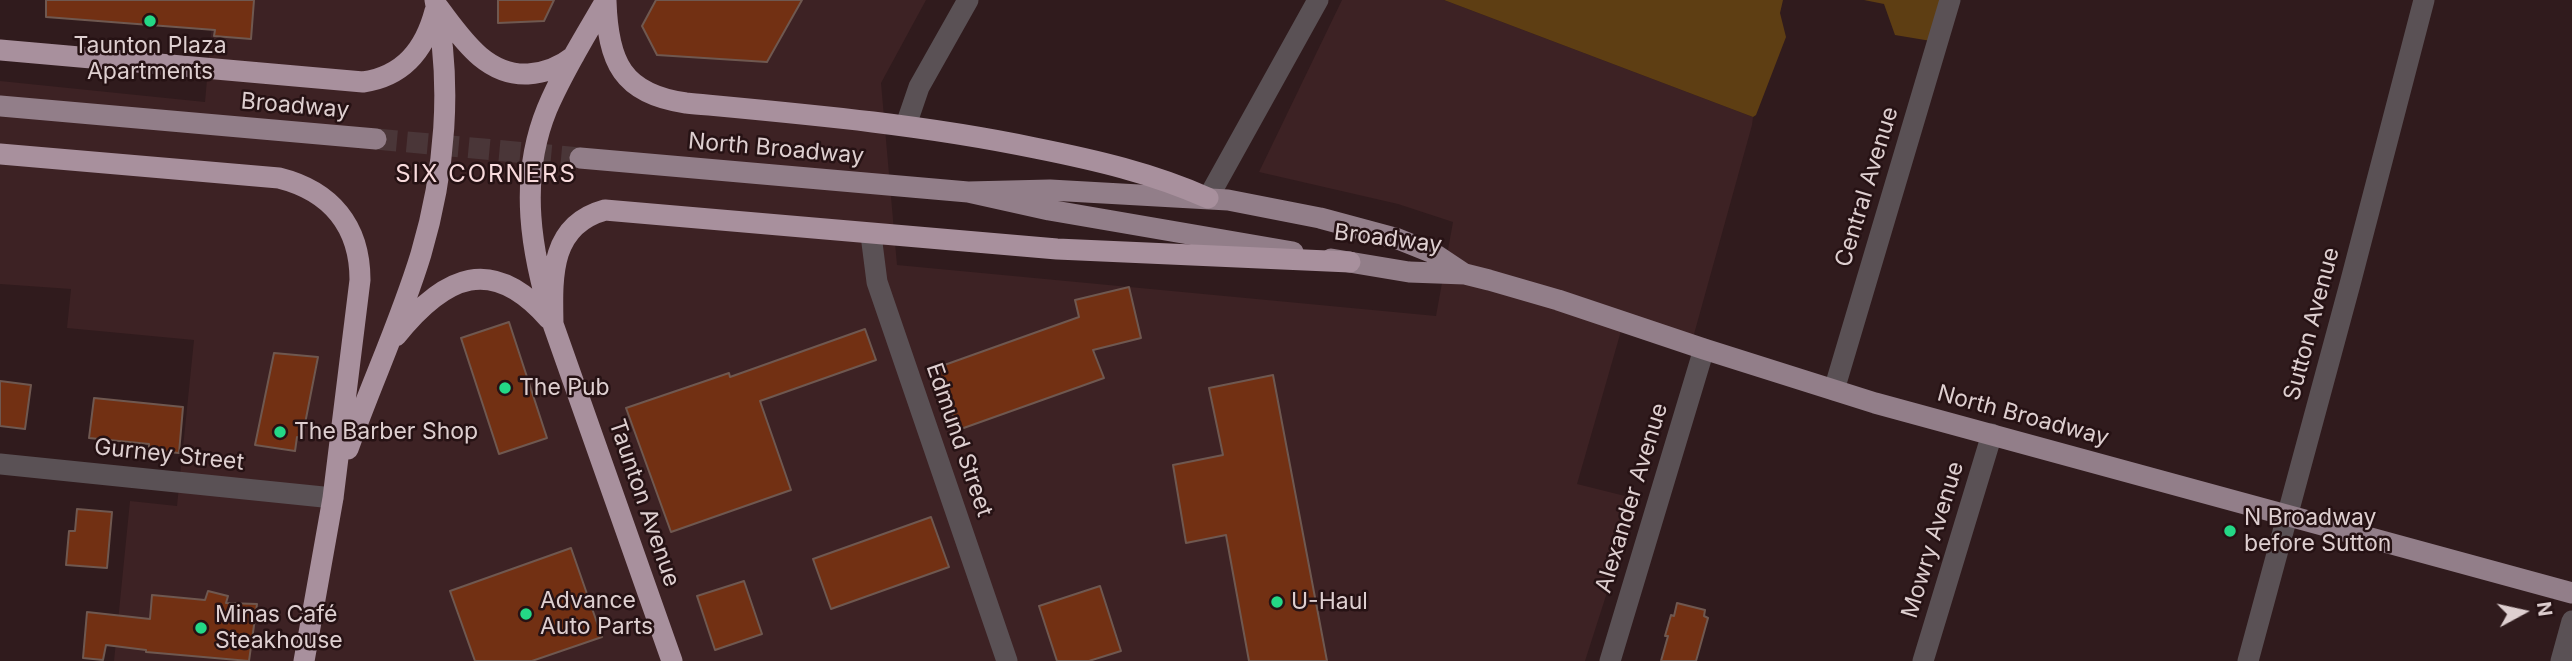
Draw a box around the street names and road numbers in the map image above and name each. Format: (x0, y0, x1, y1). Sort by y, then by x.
street label: Broadway (240, 88, 350, 124)
street label: Central Avenue (1830, 104, 1904, 270)
street label: North Broadway (687, 128, 865, 170)
street label: Broadway (1332, 219, 1444, 259)
street label: Sutton Avenue (2278, 244, 2346, 404)
street label: Edmund Street (920, 360, 998, 520)
street label: North Broadway (1934, 380, 2112, 452)
street label: Alexander Avenue (1590, 400, 1674, 596)
street label: Taunton Avenue (602, 416, 686, 590)
street label: Gurney Street (93, 433, 245, 477)
street label: Mowry Avenue (1896, 458, 1970, 622)

